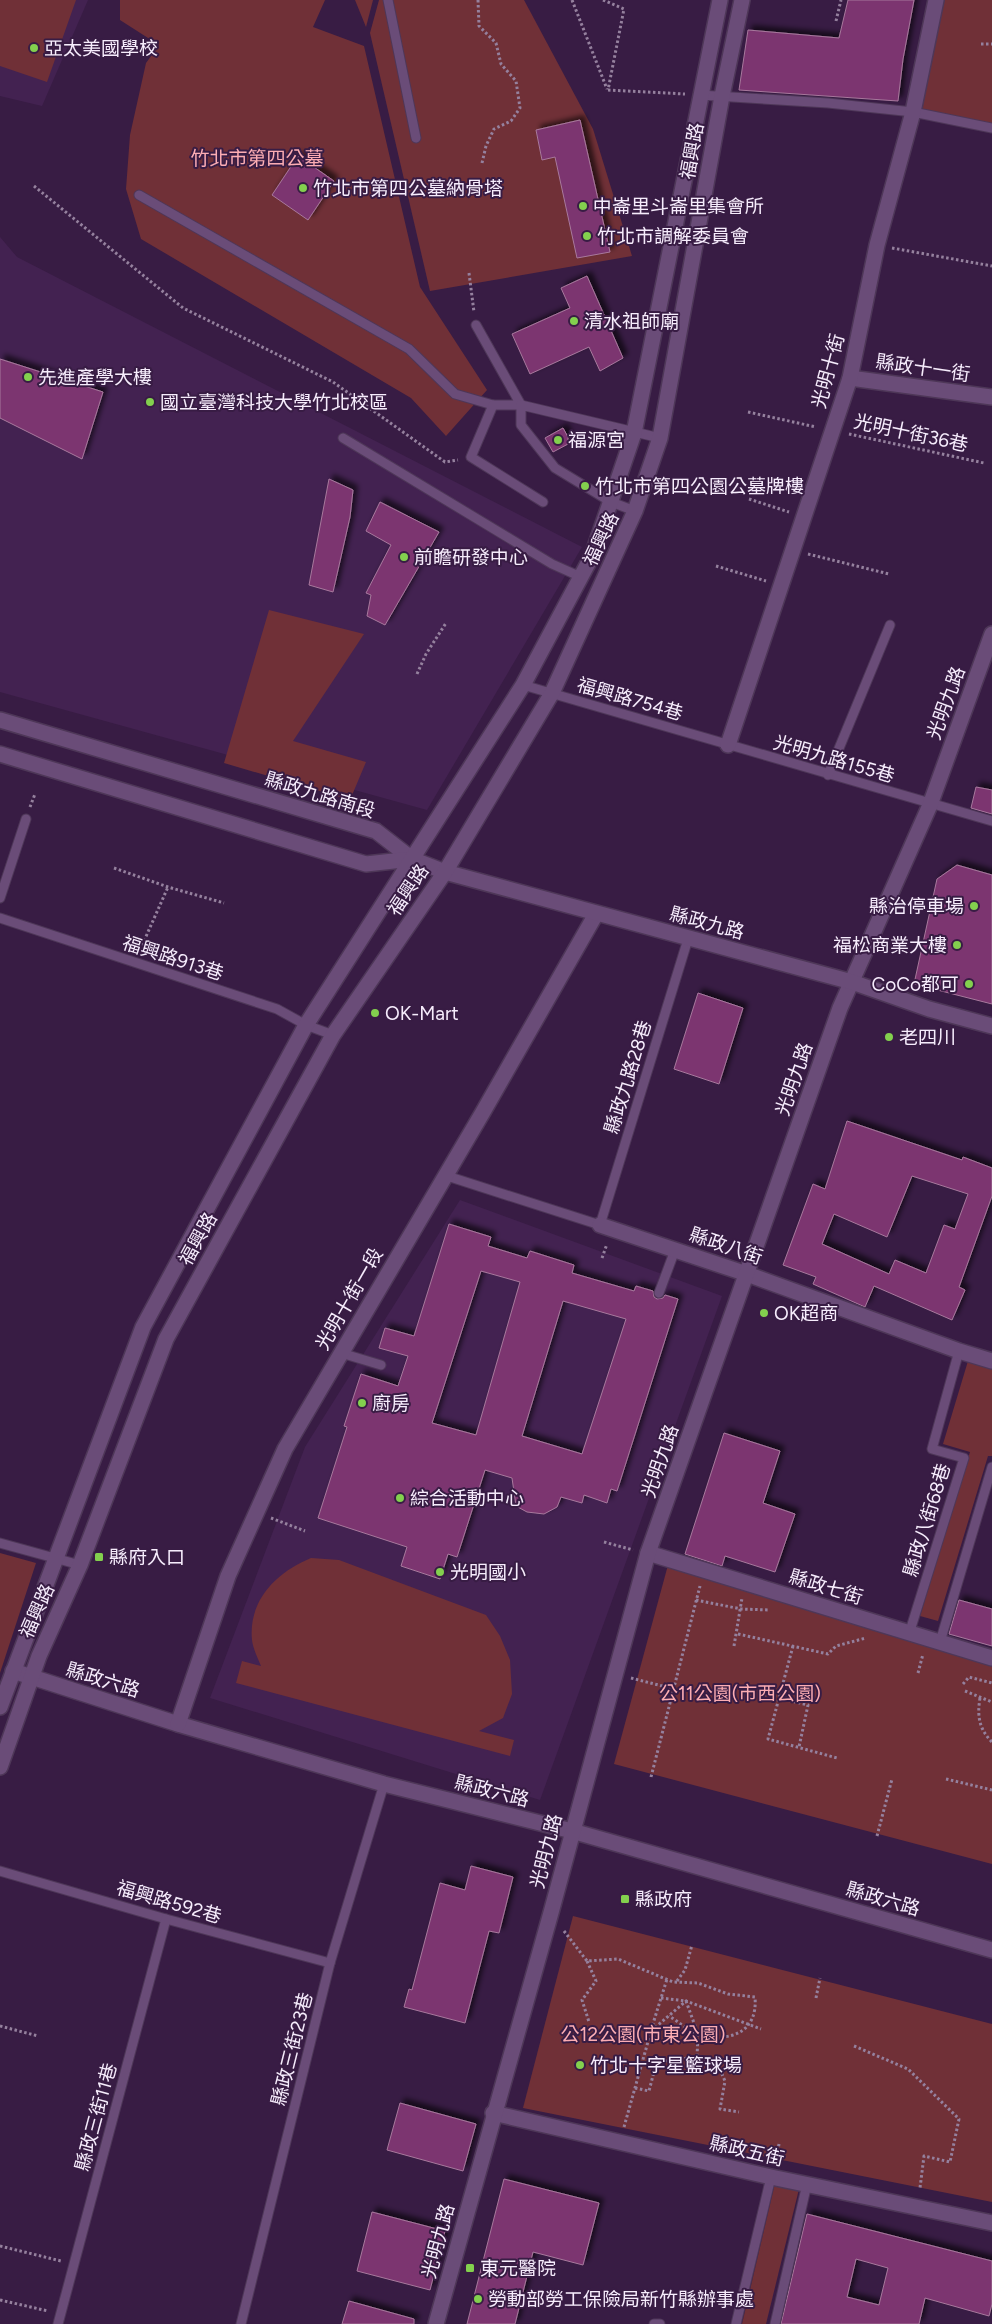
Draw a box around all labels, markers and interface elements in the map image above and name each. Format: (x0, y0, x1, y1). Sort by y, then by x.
place label: 亞太美國學校 (44, 37, 158, 60)
marker: 亞太美國學校 (28, 42, 40, 54)
street label: 福興路 (676, 121, 708, 181)
park label: 竹北市第四公墓 (190, 147, 324, 170)
place label: 竹北市第四公墓納骨塔 (313, 177, 503, 200)
marker: 竹北市第四公墓納骨塔 (297, 182, 309, 194)
place label: 中崙里斗崙里集會所 (593, 195, 764, 218)
marker: 中崙里斗崙里集會所 (577, 200, 589, 212)
place label: 竹北市調解委員會 (597, 225, 749, 248)
marker: 竹北市調解委員會 (581, 230, 593, 242)
place label: 清水祖師廟 (584, 310, 679, 333)
marker: 清水祖師廟 (568, 315, 580, 327)
street label: 光明十街 (807, 331, 849, 411)
street label: 縣政十一街 (874, 350, 972, 386)
place label: 先進產學大樓 (38, 366, 152, 389)
marker: 先進產學大樓 (22, 371, 34, 383)
place label: 國立臺灣科技大學竹北校區 (160, 391, 388, 414)
marker: 國立臺灣科技大學竹北校區 (144, 396, 156, 408)
street label: 光明十街36巷 (852, 410, 970, 456)
place label: 福源宮 (568, 429, 625, 452)
marker: 福源宮 (552, 434, 564, 446)
place label: 竹北市第四公園公墓牌樓 (595, 475, 804, 498)
marker: 竹北市第四公園公墓牌樓 (579, 480, 591, 492)
street label: 福興路 (579, 508, 623, 570)
place label: 前瞻研發中心 (414, 546, 528, 569)
marker: 前瞻研發中心 (398, 551, 410, 563)
street label: 光明九路 (922, 663, 970, 743)
street label: 福興路754巷 (574, 673, 686, 725)
street label: 光明九路155巷 (771, 731, 897, 787)
street label: 縣政九路南段 (262, 767, 378, 823)
street label: 福興路 (383, 860, 433, 920)
place label: 縣治停車場 (869, 895, 964, 918)
marker: 縣治停車場 (968, 900, 980, 912)
street label: 縣政九路 (667, 902, 747, 944)
street label: 福興路913巷 (120, 931, 226, 985)
place label: 福松商業大樓 (833, 934, 947, 957)
marker: 福松商業大樓 (951, 939, 963, 951)
place label: CoCo都可 (872, 973, 959, 996)
marker: CoCo都可 (963, 978, 975, 990)
place label: OK-Mart (385, 1002, 459, 1025)
marker: OK-Mart (369, 1007, 381, 1019)
street label: 縣政九路28巷 (600, 1018, 656, 1136)
place label: 老四川 (899, 1026, 956, 1049)
marker: 老四川 (883, 1031, 895, 1043)
street label: 光明九路 (771, 1039, 817, 1119)
street label: 福興路 (174, 1208, 222, 1270)
street label: 縣政八街 (686, 1223, 766, 1269)
street label: 光明十街一段 (311, 1244, 387, 1354)
place label: OK超商 (774, 1302, 838, 1325)
marker: OK超商 (758, 1307, 770, 1319)
place label: 廚房 (372, 1392, 410, 1415)
marker: 廚房 (356, 1397, 368, 1409)
street label: 光明九路 (637, 1421, 683, 1501)
street label: 縣政八街68巷 (899, 1460, 955, 1580)
place label: 綜合活動中心 (410, 1487, 524, 1510)
marker: 綜合活動中心 (394, 1492, 406, 1504)
place label: 縣府入口 (109, 1546, 185, 1569)
marker: 縣府入口 (93, 1551, 105, 1563)
place label: 光明國小 (450, 1561, 526, 1584)
street label: 縣政七街 (786, 1565, 866, 1609)
marker: 光明國小 (434, 1566, 446, 1578)
street label: 福興路 (15, 1580, 59, 1642)
street label: 縣政六路 (63, 1658, 143, 1702)
park label: 公11公園(市西公園) (659, 1682, 821, 1705)
street label: 縣政六路 (452, 1771, 532, 1811)
street label: 光明九路 (526, 1811, 566, 1891)
street label: 福興路592巷 (114, 1876, 224, 1928)
street label: 縣政六路 (843, 1877, 923, 1921)
place label: 縣政府 (635, 1888, 692, 1911)
marker: 縣政府 (619, 1893, 631, 1905)
street label: 縣政三街23巷 (267, 1990, 317, 2108)
park label: 公12公園(市東公園) (561, 2023, 725, 2046)
place label: 竹北十字星籃球場 (590, 2054, 742, 2077)
marker: 竹北十字星籃球場 (574, 2059, 586, 2071)
street label: 縣政三街11巷 (71, 2061, 121, 2173)
street label: 縣政五街 (707, 2131, 787, 2171)
street label: 光明九路 (417, 2201, 459, 2281)
place label: 東元醫院 (480, 2257, 556, 2280)
marker: 東元醫院 (464, 2262, 476, 2274)
place label: 勞動部勞工保險局新竹縣辦事處 (488, 2288, 754, 2311)
marker: 勞動部勞工保險局新竹縣辦事處 (472, 2293, 484, 2305)

